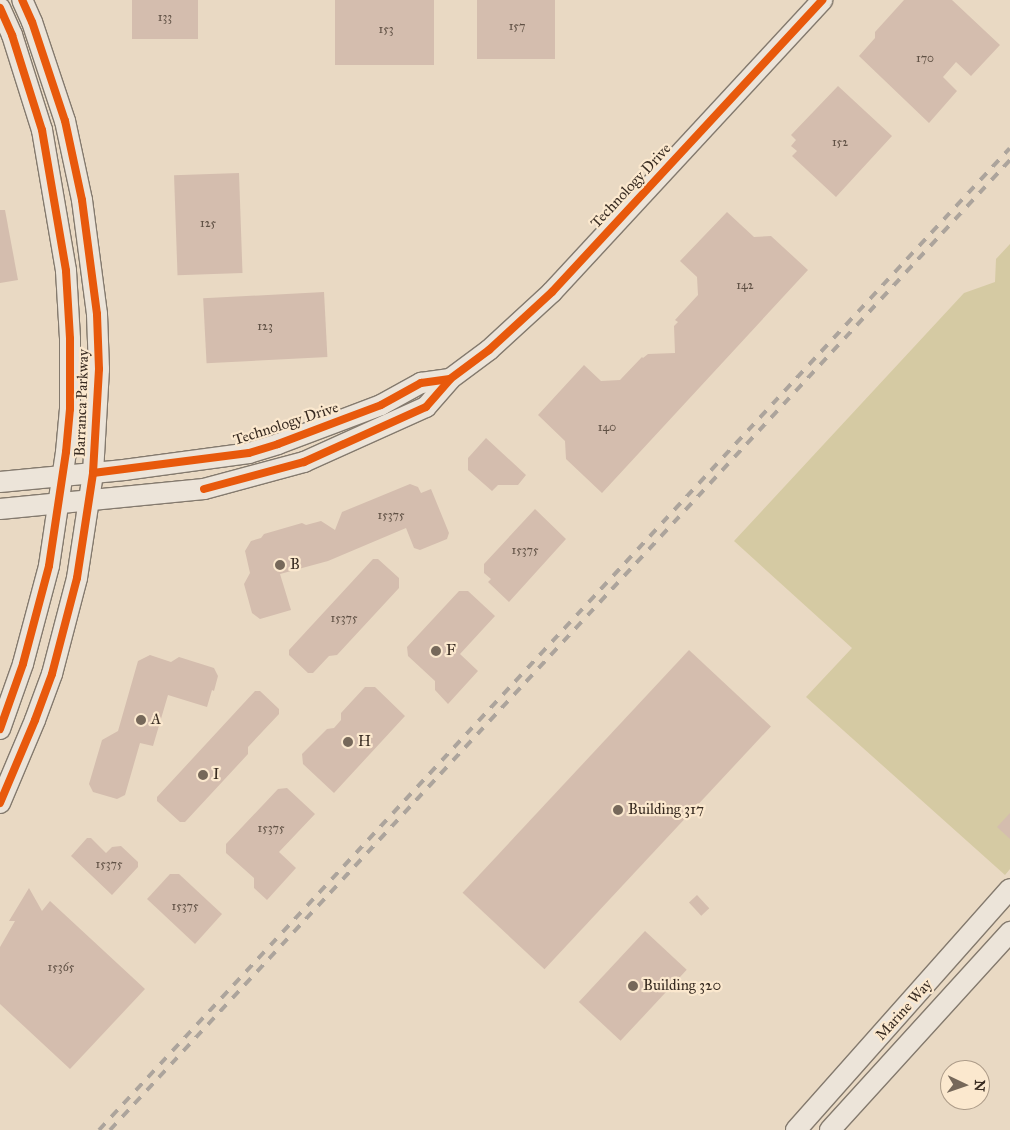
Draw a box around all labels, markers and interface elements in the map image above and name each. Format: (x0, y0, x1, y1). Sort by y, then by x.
house number: 133 (158, 11, 172, 25)
house number: 157 (509, 20, 525, 34)
house number: 153 (378, 23, 394, 37)
house number: 170 (916, 52, 934, 66)
house number: 152 (832, 136, 848, 150)
street label: Technology Drive (587, 140, 675, 232)
house number: 125 (200, 217, 216, 231)
house number: 142 (736, 279, 754, 293)
house number: 123 (257, 320, 273, 334)
street label: Barranca Parkway (71, 349, 93, 457)
street label: Technology Drive (231, 399, 341, 449)
house number: 140 (598, 421, 616, 435)
house number: 15375 (377, 509, 405, 523)
house number: 15375 (511, 544, 539, 558)
place label: B (290, 556, 300, 574)
marker: B (274, 559, 286, 571)
house number: 15375 (330, 612, 358, 626)
place label: F (446, 642, 456, 660)
marker: F (430, 645, 442, 657)
place label: A (151, 711, 161, 729)
marker: A (135, 714, 147, 726)
place label: H (358, 733, 371, 751)
marker: H (342, 736, 354, 748)
place label: I (213, 766, 219, 784)
marker: I (197, 769, 209, 781)
place label: Building 317 (628, 801, 704, 819)
marker: Building 317 (612, 804, 624, 816)
house number: 15375 (257, 822, 285, 836)
house number: 15375 (95, 858, 123, 872)
house number: 15375 (171, 900, 199, 914)
house number: 15365 (48, 961, 74, 975)
street label: Marine Way (872, 976, 936, 1044)
place label: Building 320 (643, 977, 721, 995)
marker: Building 320 (627, 980, 639, 992)
north arrow (940, 1060, 990, 1110)
text: N (971, 1079, 988, 1092)

